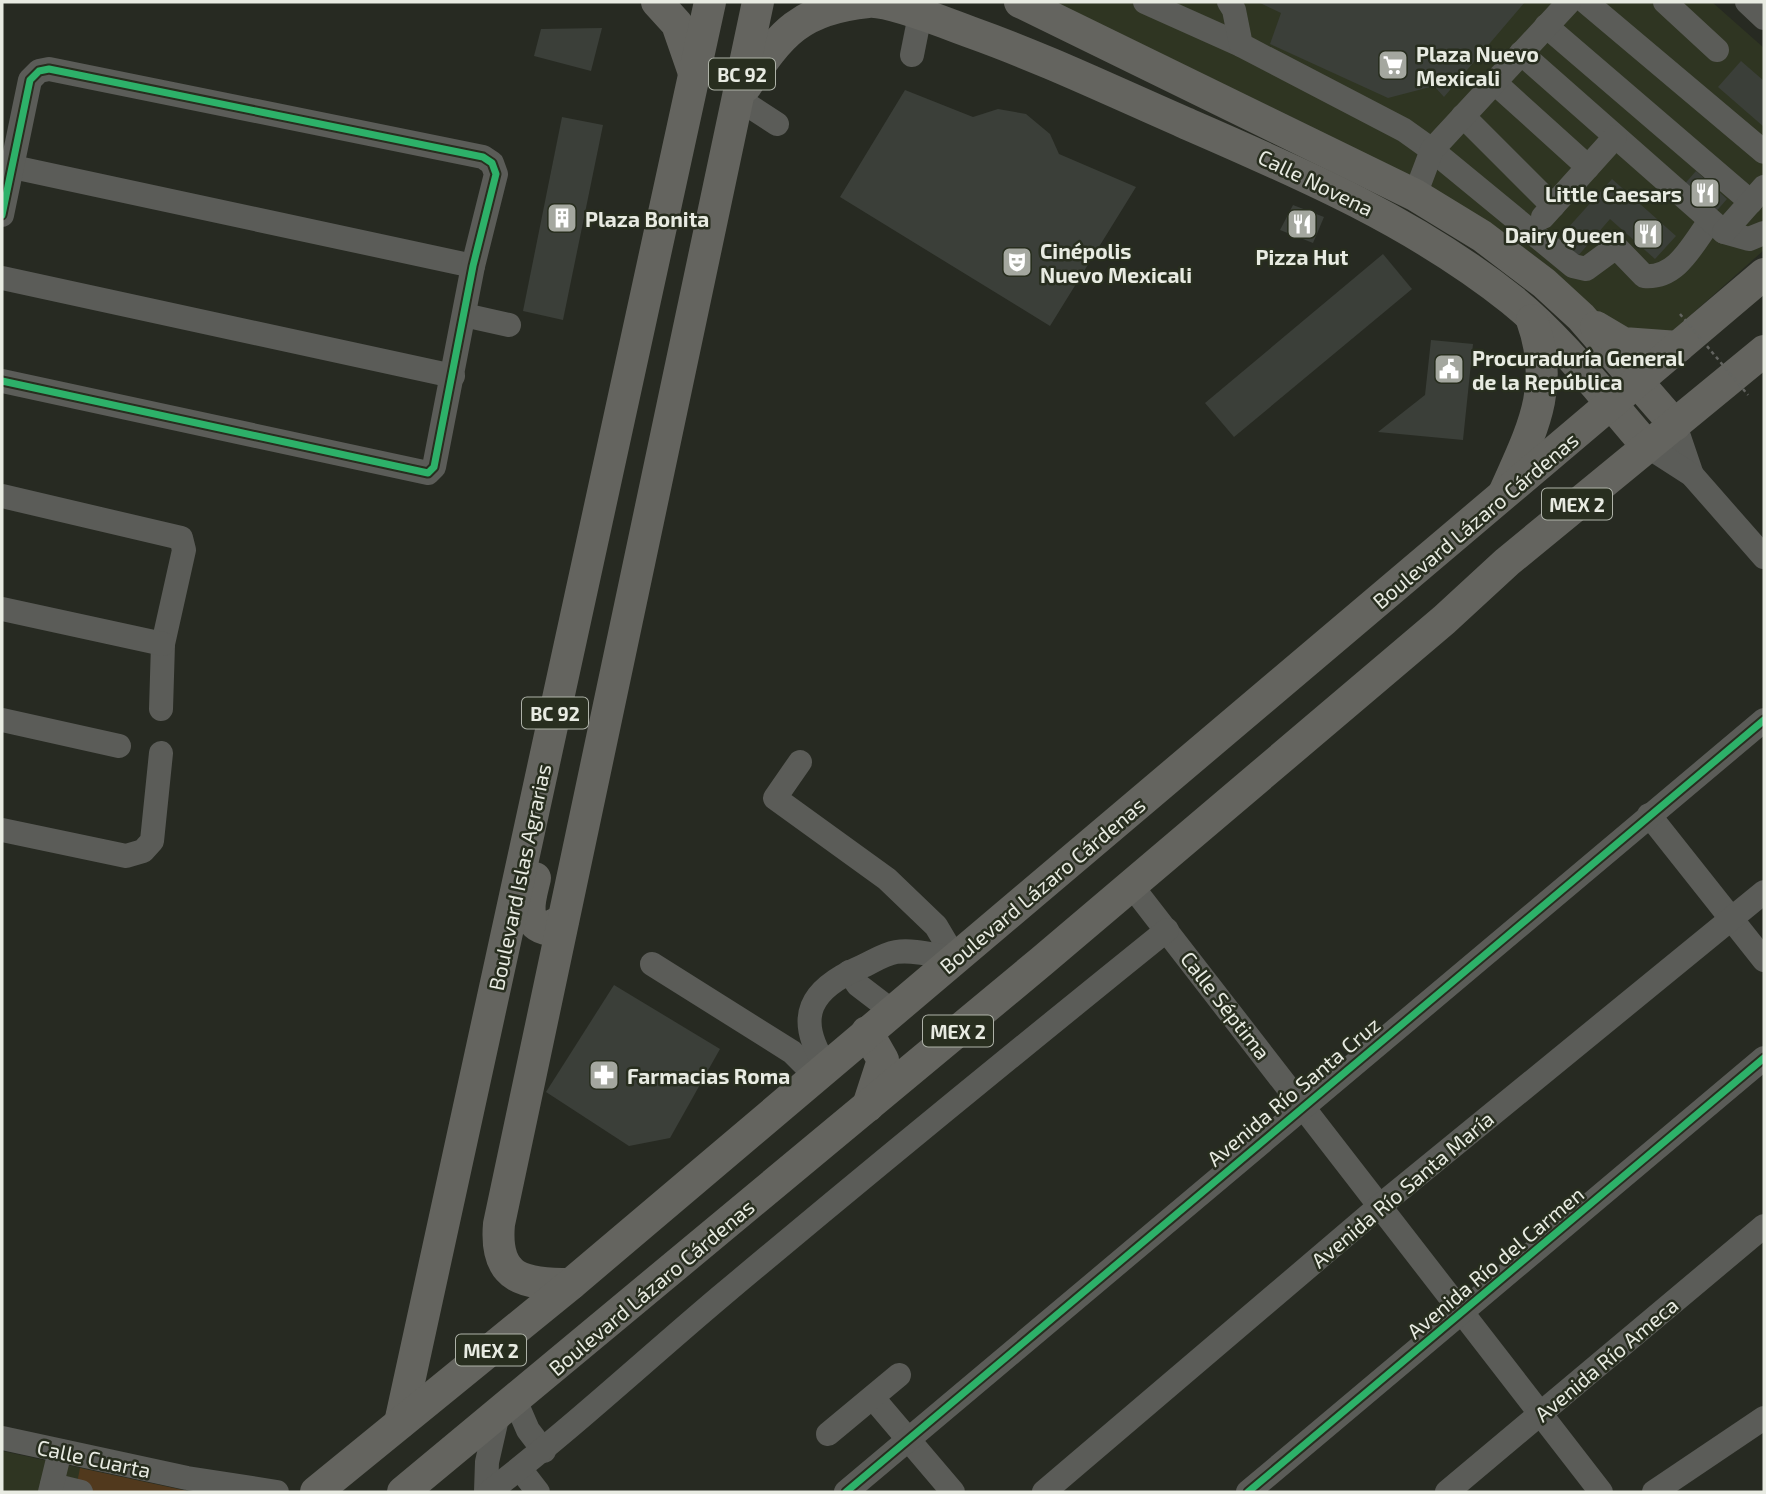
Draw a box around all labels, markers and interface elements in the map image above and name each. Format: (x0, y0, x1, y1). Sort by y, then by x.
place label: Plaza Nuevo Mexicali (1416, 41, 1539, 90)
supermarket icon: Plaza Nuevo Mexicali (1376, 48, 1410, 82)
road number: BC 92 (709, 58, 775, 90)
street label: Calle Novena (1255, 143, 1377, 221)
restaurant icon: Little Caesars (1688, 176, 1722, 210)
place label: Little Caesars (1545, 181, 1682, 206)
building icon: Plaza Bonita (545, 201, 579, 235)
place label: Plaza Bonita (585, 206, 709, 231)
restaurant icon: Pizza Hut (1285, 207, 1319, 241)
restaurant icon: Dairy Queen (1631, 217, 1665, 251)
place label: Dairy Queen (1505, 222, 1625, 248)
place label: Cinépolis Nuevo Mexicali (1040, 238, 1192, 287)
place label: Pizza Hut (1256, 244, 1349, 269)
theatre icon: Cinépolis Nuevo Mexicali (1000, 245, 1034, 279)
place label: Procuraduría General de la República (1472, 345, 1684, 394)
public building icon: Procuraduría General de la República (1432, 352, 1466, 386)
street label: Boulevard Lázaro Cárdenas (1367, 427, 1583, 613)
road number: MEX 2 (1542, 489, 1612, 520)
road number: BC 92 (522, 698, 588, 728)
street label: Boulevard Islas Agrarias (483, 761, 555, 993)
street label: Boulevard Lázaro Cárdenas (934, 792, 1150, 978)
street label: Calle Séptima (1176, 946, 1276, 1064)
street label: Avenida Río Santa Cruz (1201, 1011, 1385, 1171)
road number: MEX 2 (923, 1015, 993, 1046)
pharmacy icon: Farmacias Roma (587, 1058, 621, 1092)
place label: Farmacias Roma (627, 1063, 790, 1088)
street label: Avenida Río Santa María (1306, 1105, 1498, 1273)
street label: Avenida Río del Carmen (1402, 1181, 1588, 1343)
street label: Boulevard Lázaro Cárdenas (543, 1194, 759, 1380)
street label: Avenida Río Ameca (1529, 1292, 1683, 1426)
road number: MEX 2 (456, 1334, 526, 1366)
street label: Calle Cuarta (35, 1434, 153, 1482)

